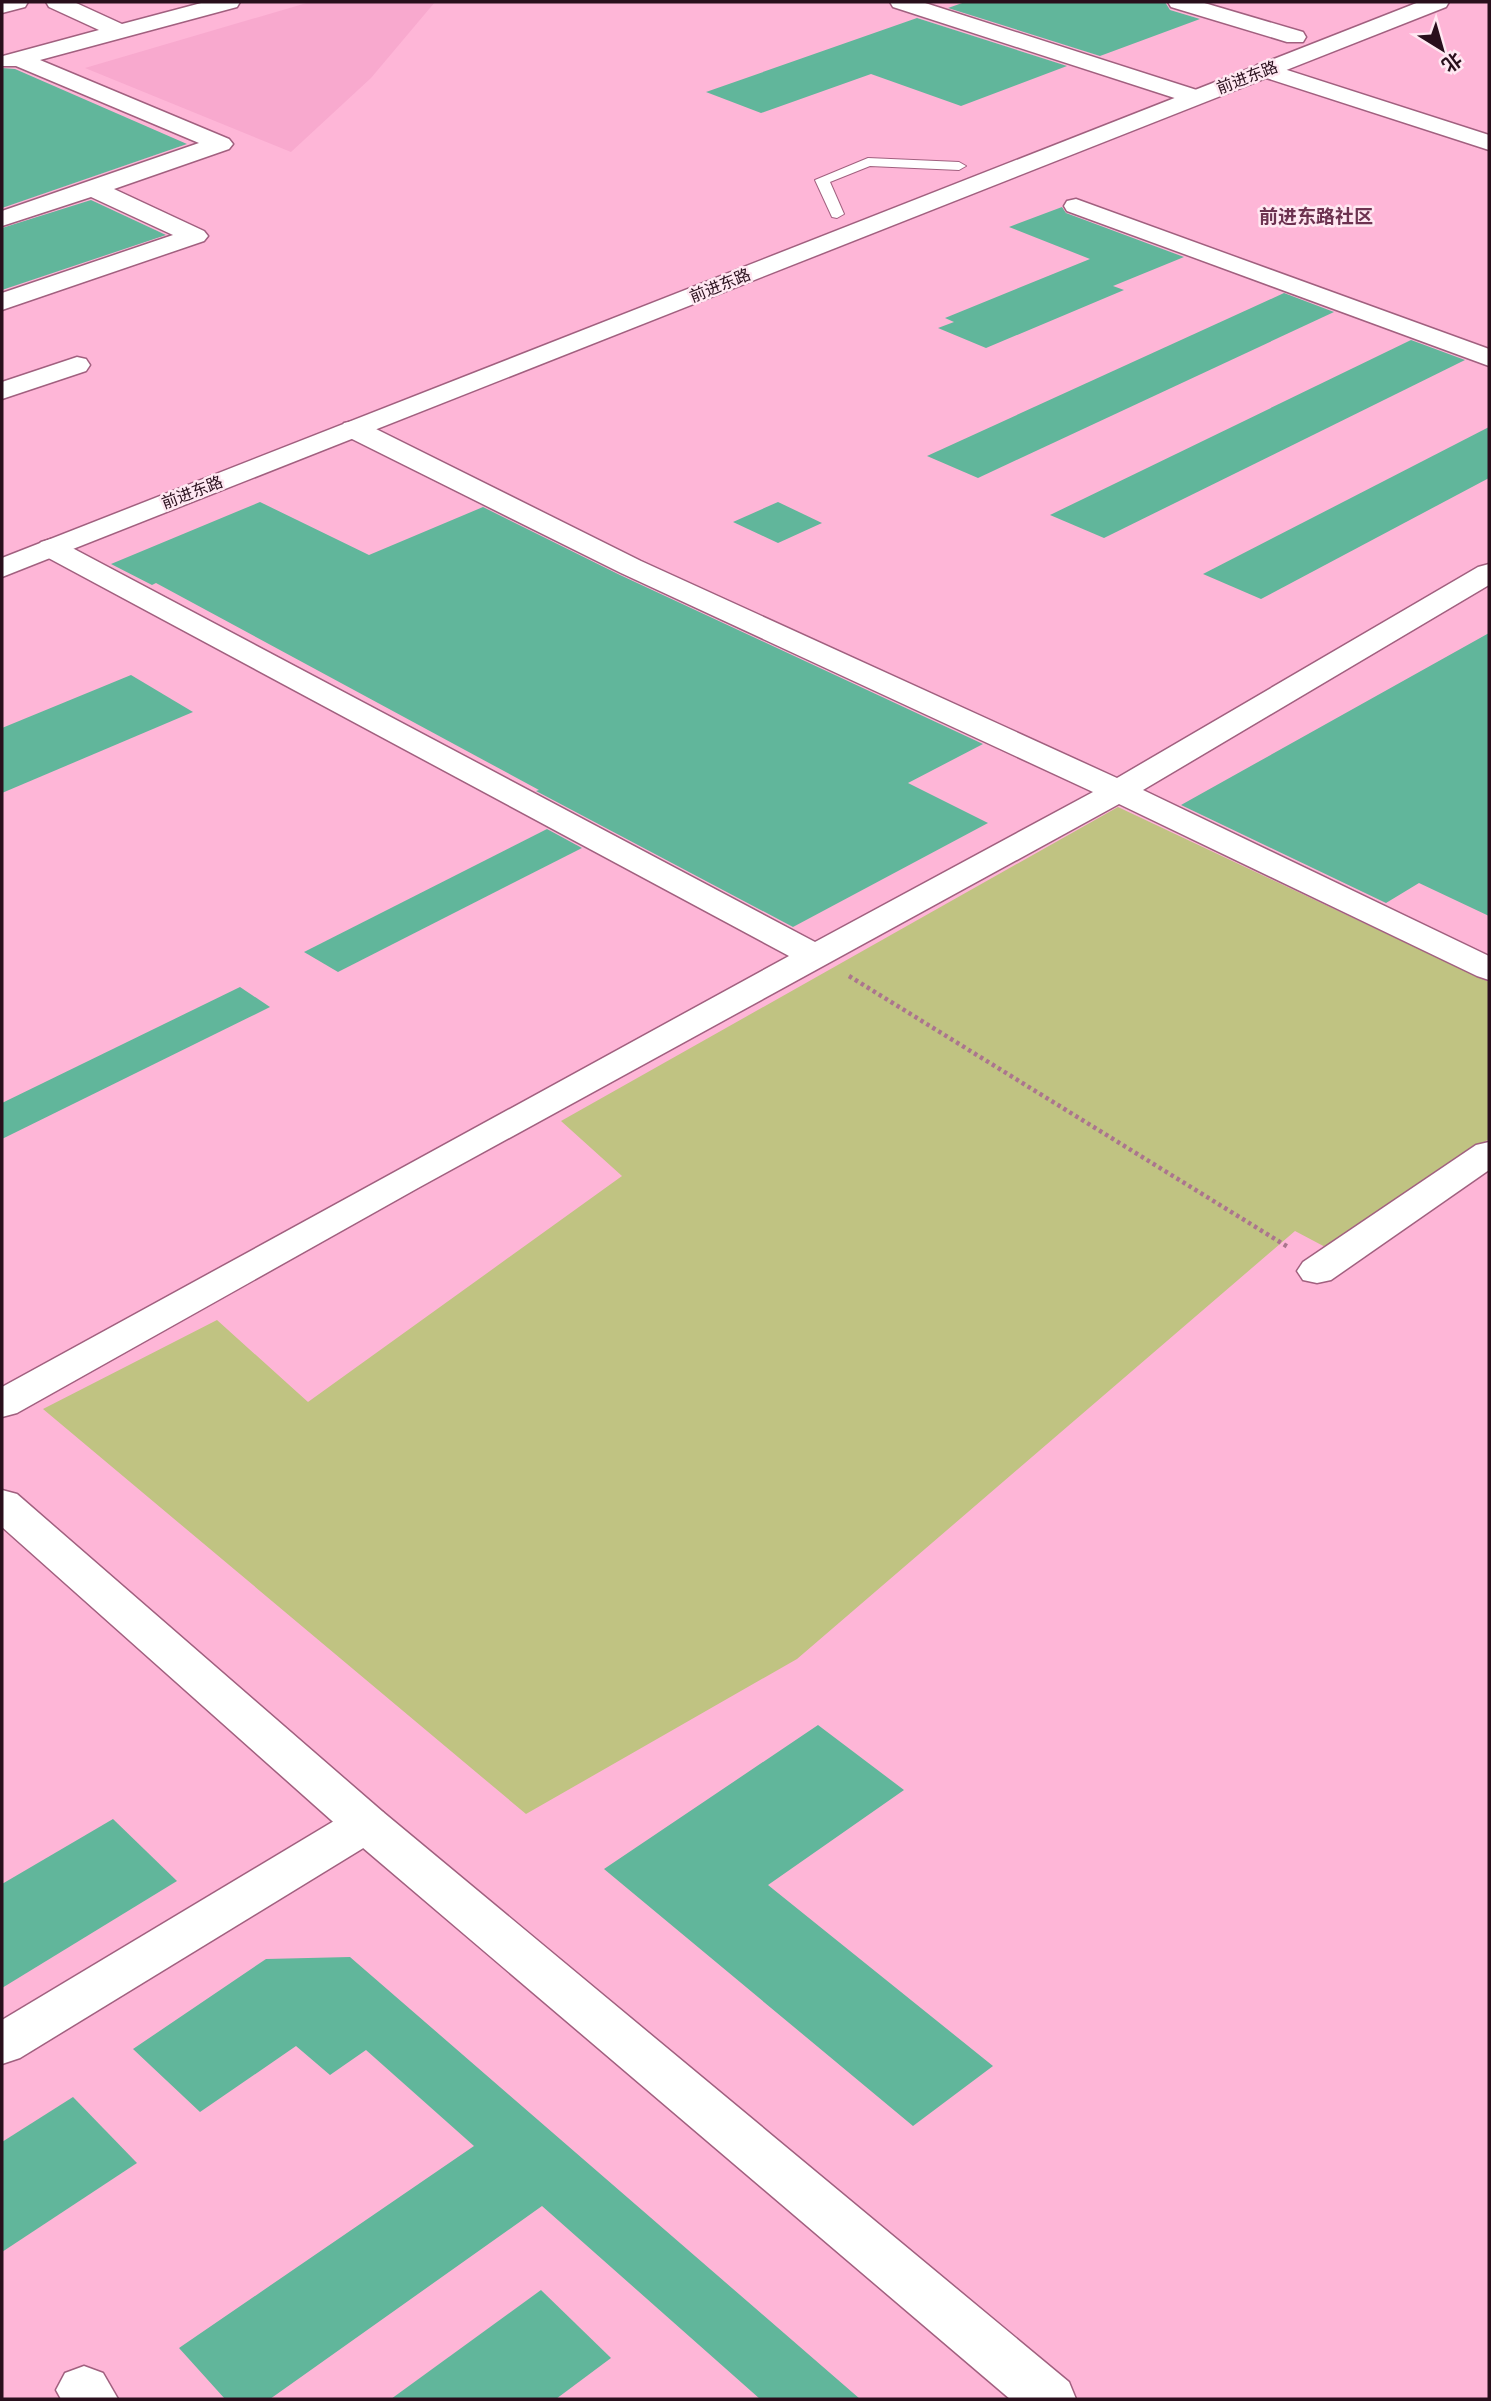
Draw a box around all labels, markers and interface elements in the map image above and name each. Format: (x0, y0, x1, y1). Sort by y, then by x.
north arrow (1407, 14, 1477, 84)
text: 北 (1438, 48, 1466, 76)
street label: 前进东路 (1214, 58, 1280, 97)
district label: 前进东路社区 (1259, 206, 1373, 227)
street label: 前进东路 (687, 266, 753, 305)
street label: 前进东路 (159, 473, 225, 512)

